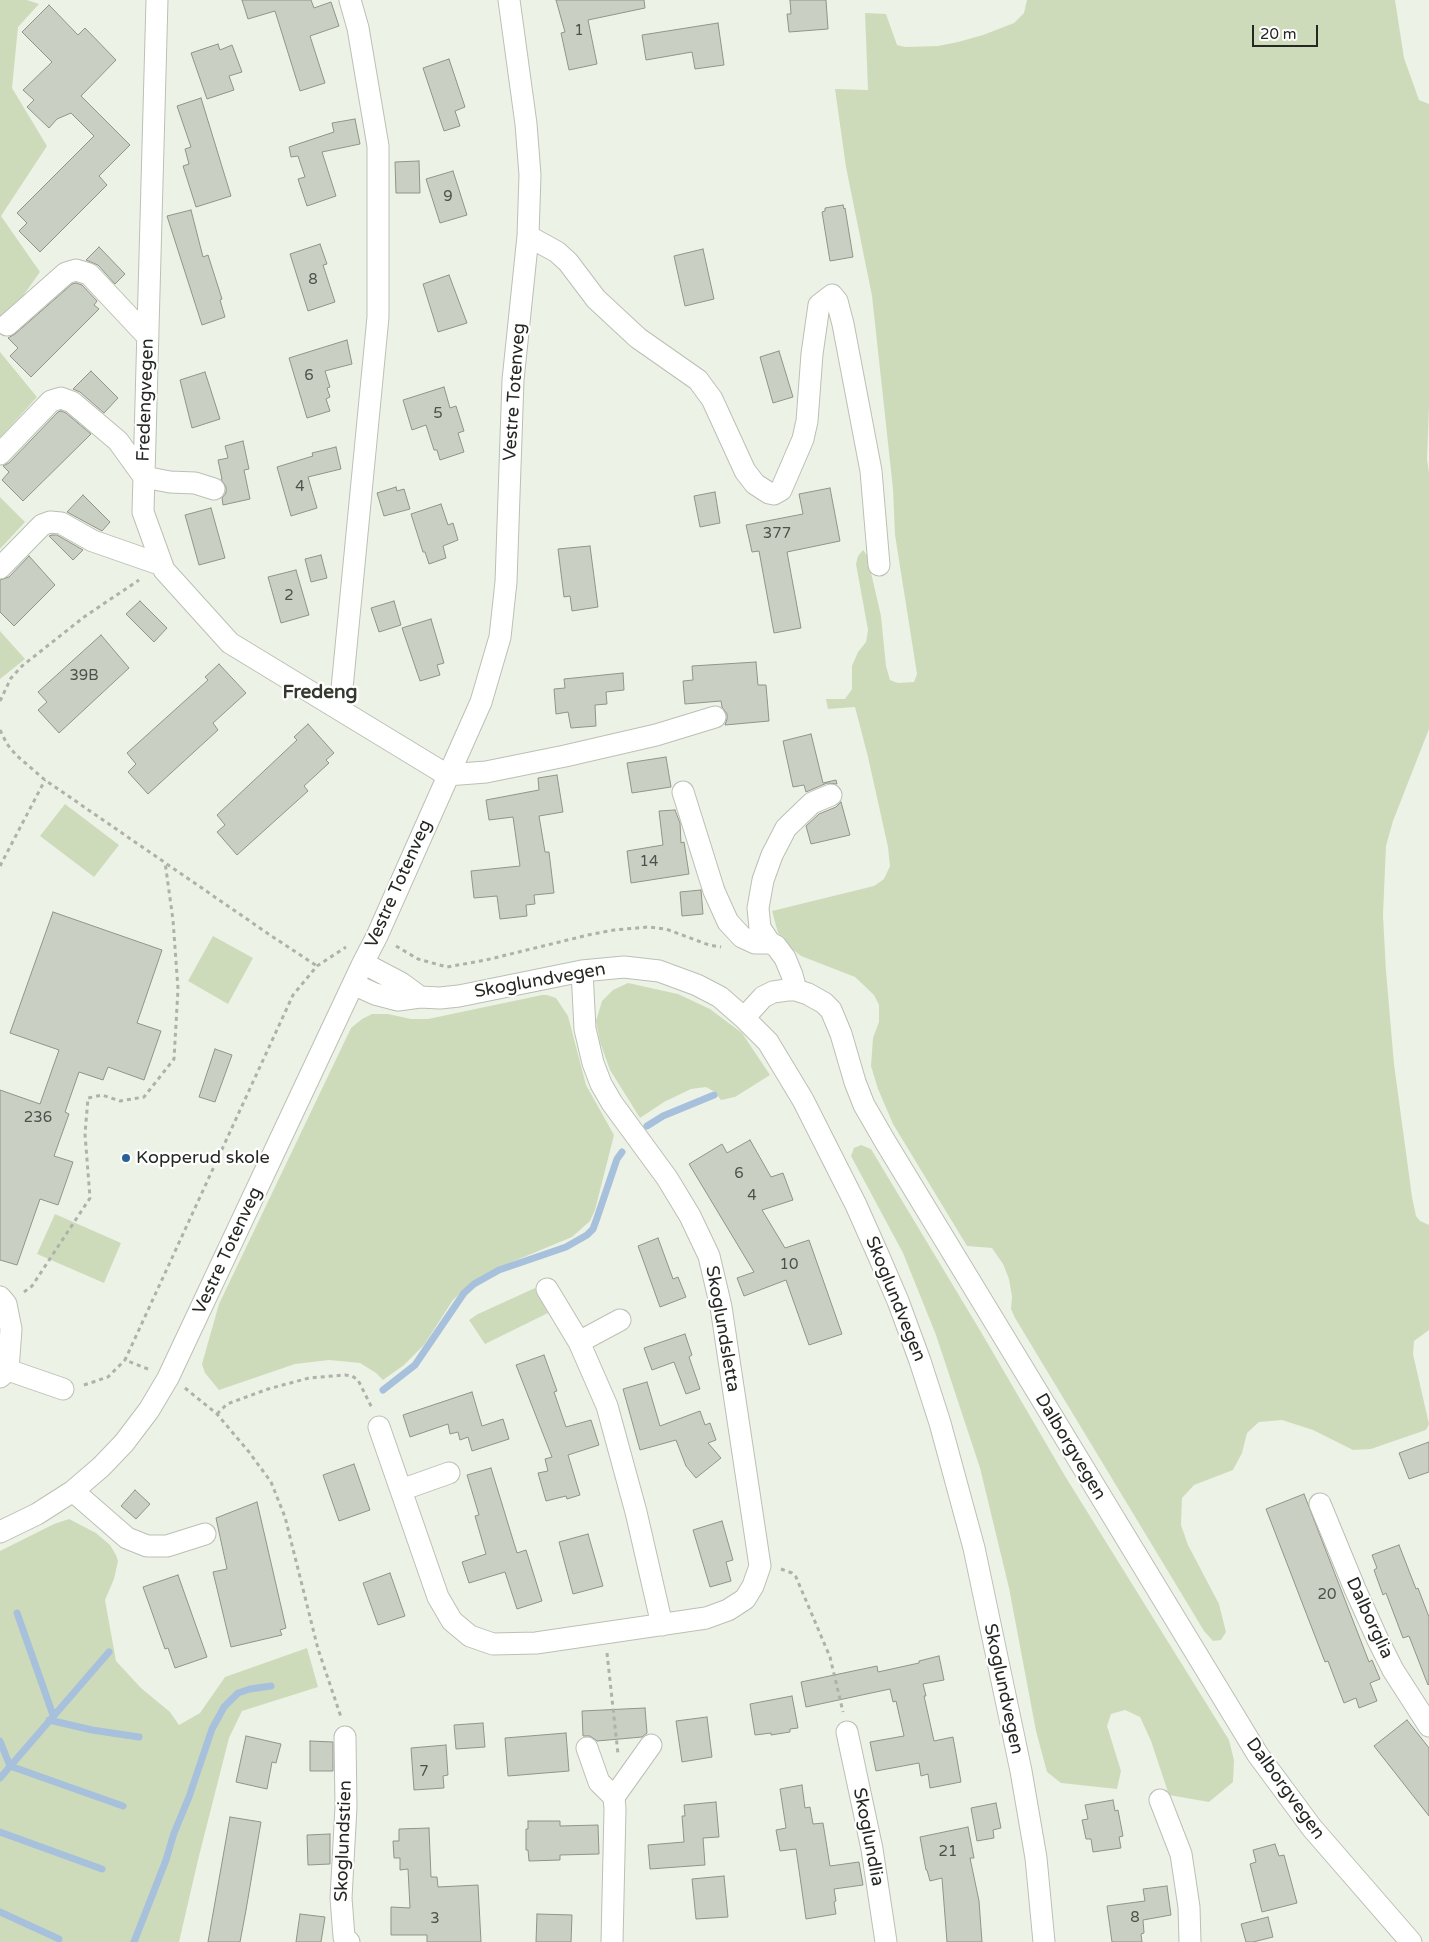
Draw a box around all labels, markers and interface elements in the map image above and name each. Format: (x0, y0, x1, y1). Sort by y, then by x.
scale bar (1254, 15, 1320, 47)
house number: 1 (574, 22, 584, 40)
text: 20 m (1260, 25, 1297, 43)
house number: 9 (443, 188, 453, 206)
house number: 8 (308, 271, 318, 289)
street label: Vestre Totenveg (499, 322, 531, 462)
street label: Fredengvegen (133, 338, 159, 462)
house number: 6 (304, 367, 314, 385)
house number: 5 (433, 405, 443, 423)
house number: 4 (295, 478, 305, 496)
house number: 377 (763, 525, 791, 543)
house number: 2 (284, 587, 294, 605)
house number: 39B (69, 667, 99, 685)
district label: Fredeng (282, 682, 358, 704)
street label: Vestre Totenveg (361, 817, 437, 951)
house number: 14 (640, 853, 658, 871)
street label: Skoglundvegen (473, 959, 607, 1003)
house number: 236 (24, 1109, 52, 1127)
place label: Kopperud skole (136, 1147, 270, 1169)
marker: Kopperud skole (120, 1152, 132, 1164)
house number: 6 (734, 1165, 744, 1183)
street label: Vestre Totenveg (189, 1184, 267, 1318)
house number: 4 (747, 1187, 757, 1205)
street label: Skoglundvegen (860, 1233, 930, 1365)
house number: 10 (780, 1256, 798, 1274)
street label: Skoglundsletta (700, 1264, 744, 1394)
street label: Dalborgvegen (1030, 1390, 1110, 1504)
street label: Dalborglia (1341, 1574, 1397, 1662)
house number: 20 (1318, 1586, 1336, 1604)
street label: Skoglundvegen (979, 1622, 1027, 1756)
street label: Dalborgvegen (1241, 1734, 1329, 1844)
house number: 7 (419, 1763, 429, 1781)
street label: Skoglundstien (331, 1780, 357, 1902)
street label: Skoglundlia (848, 1786, 888, 1888)
house number: 21 (939, 1843, 957, 1861)
house number: 8 (1130, 1909, 1140, 1927)
house number: 3 (430, 1910, 440, 1928)

